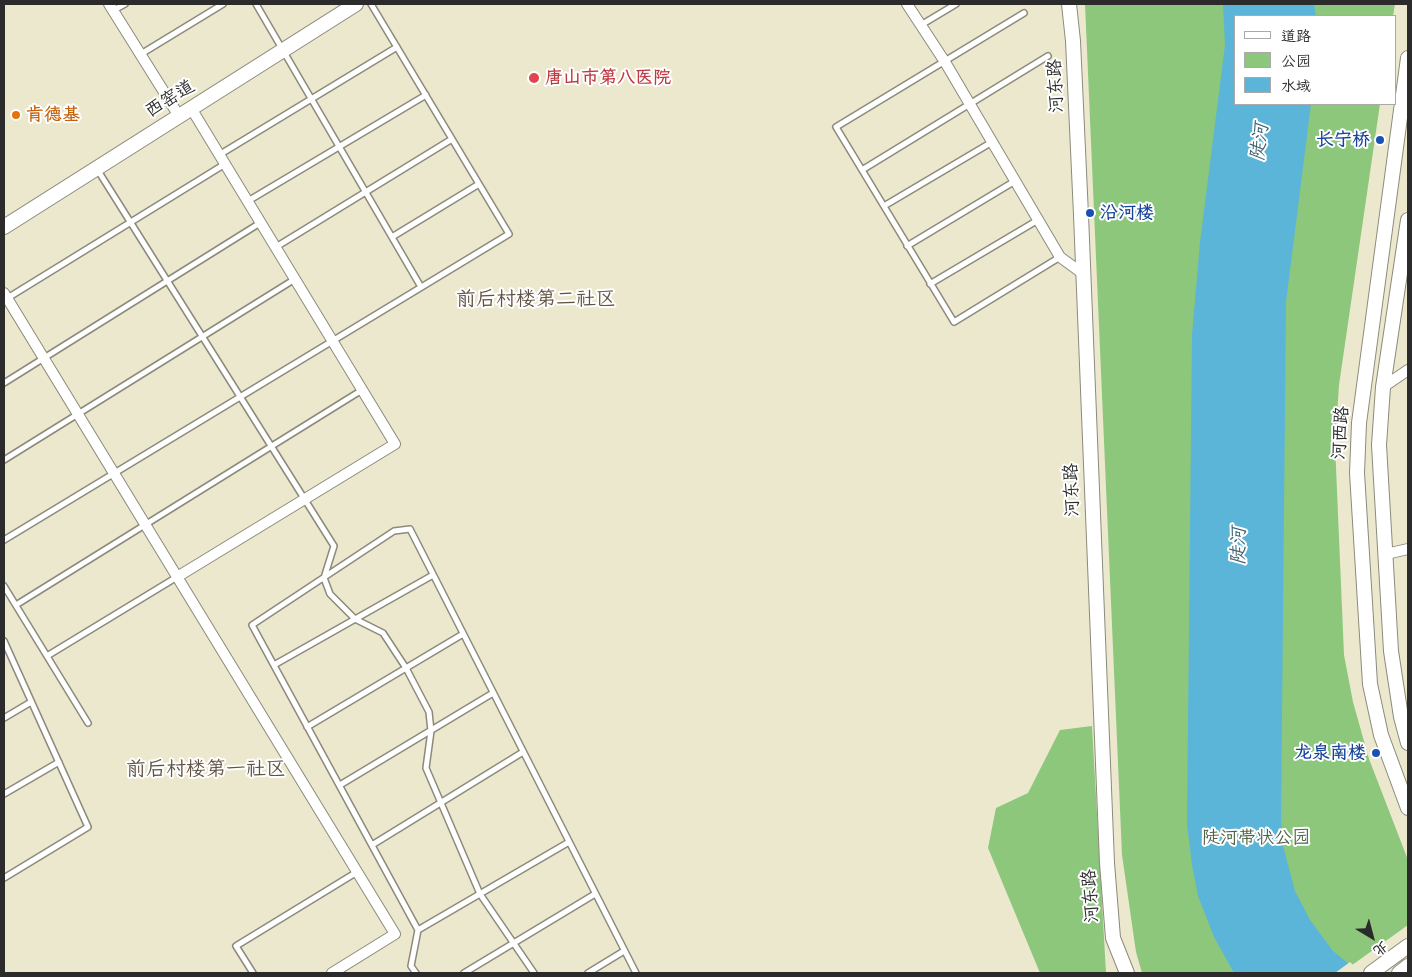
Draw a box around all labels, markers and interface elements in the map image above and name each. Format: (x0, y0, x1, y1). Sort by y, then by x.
legend (1234, 15, 1397, 105)
text: 道路 (1281, 23, 1311, 46)
text: 公园 (1281, 48, 1311, 71)
street label: 河东路 (1044, 58, 1068, 114)
place label: 唐山市第八医院 (545, 67, 671, 89)
marker: 唐山市第八医院 (527, 71, 541, 85)
text: 水域 (1281, 73, 1311, 96)
street label: 西窑道 (141, 76, 199, 122)
place label: 肯德基 (26, 104, 80, 126)
marker: 肯德基 (10, 109, 22, 121)
water label: 陡河 (1246, 122, 1274, 162)
place label: 长宁桥 (1316, 129, 1370, 151)
marker: 长宁桥 (1374, 134, 1386, 146)
place label: 沿河楼 (1100, 202, 1154, 224)
marker: 沿河楼 (1084, 207, 1096, 219)
district label: 前后村楼第二社区 (456, 287, 616, 311)
street label: 河西路 (1328, 405, 1354, 461)
street label: 河东路 (1060, 463, 1084, 517)
water label: 陡河 (1227, 527, 1251, 565)
place label: 龙泉南楼 (1294, 742, 1366, 764)
marker: 龙泉南楼 (1370, 747, 1382, 759)
district label: 前后村楼第一社区 (126, 757, 286, 781)
park label: 陡河带状公园 (1202, 827, 1310, 849)
street label: 河东路 (1078, 868, 1104, 924)
north arrow (1347, 912, 1397, 962)
text: 北 (1369, 937, 1393, 962)

